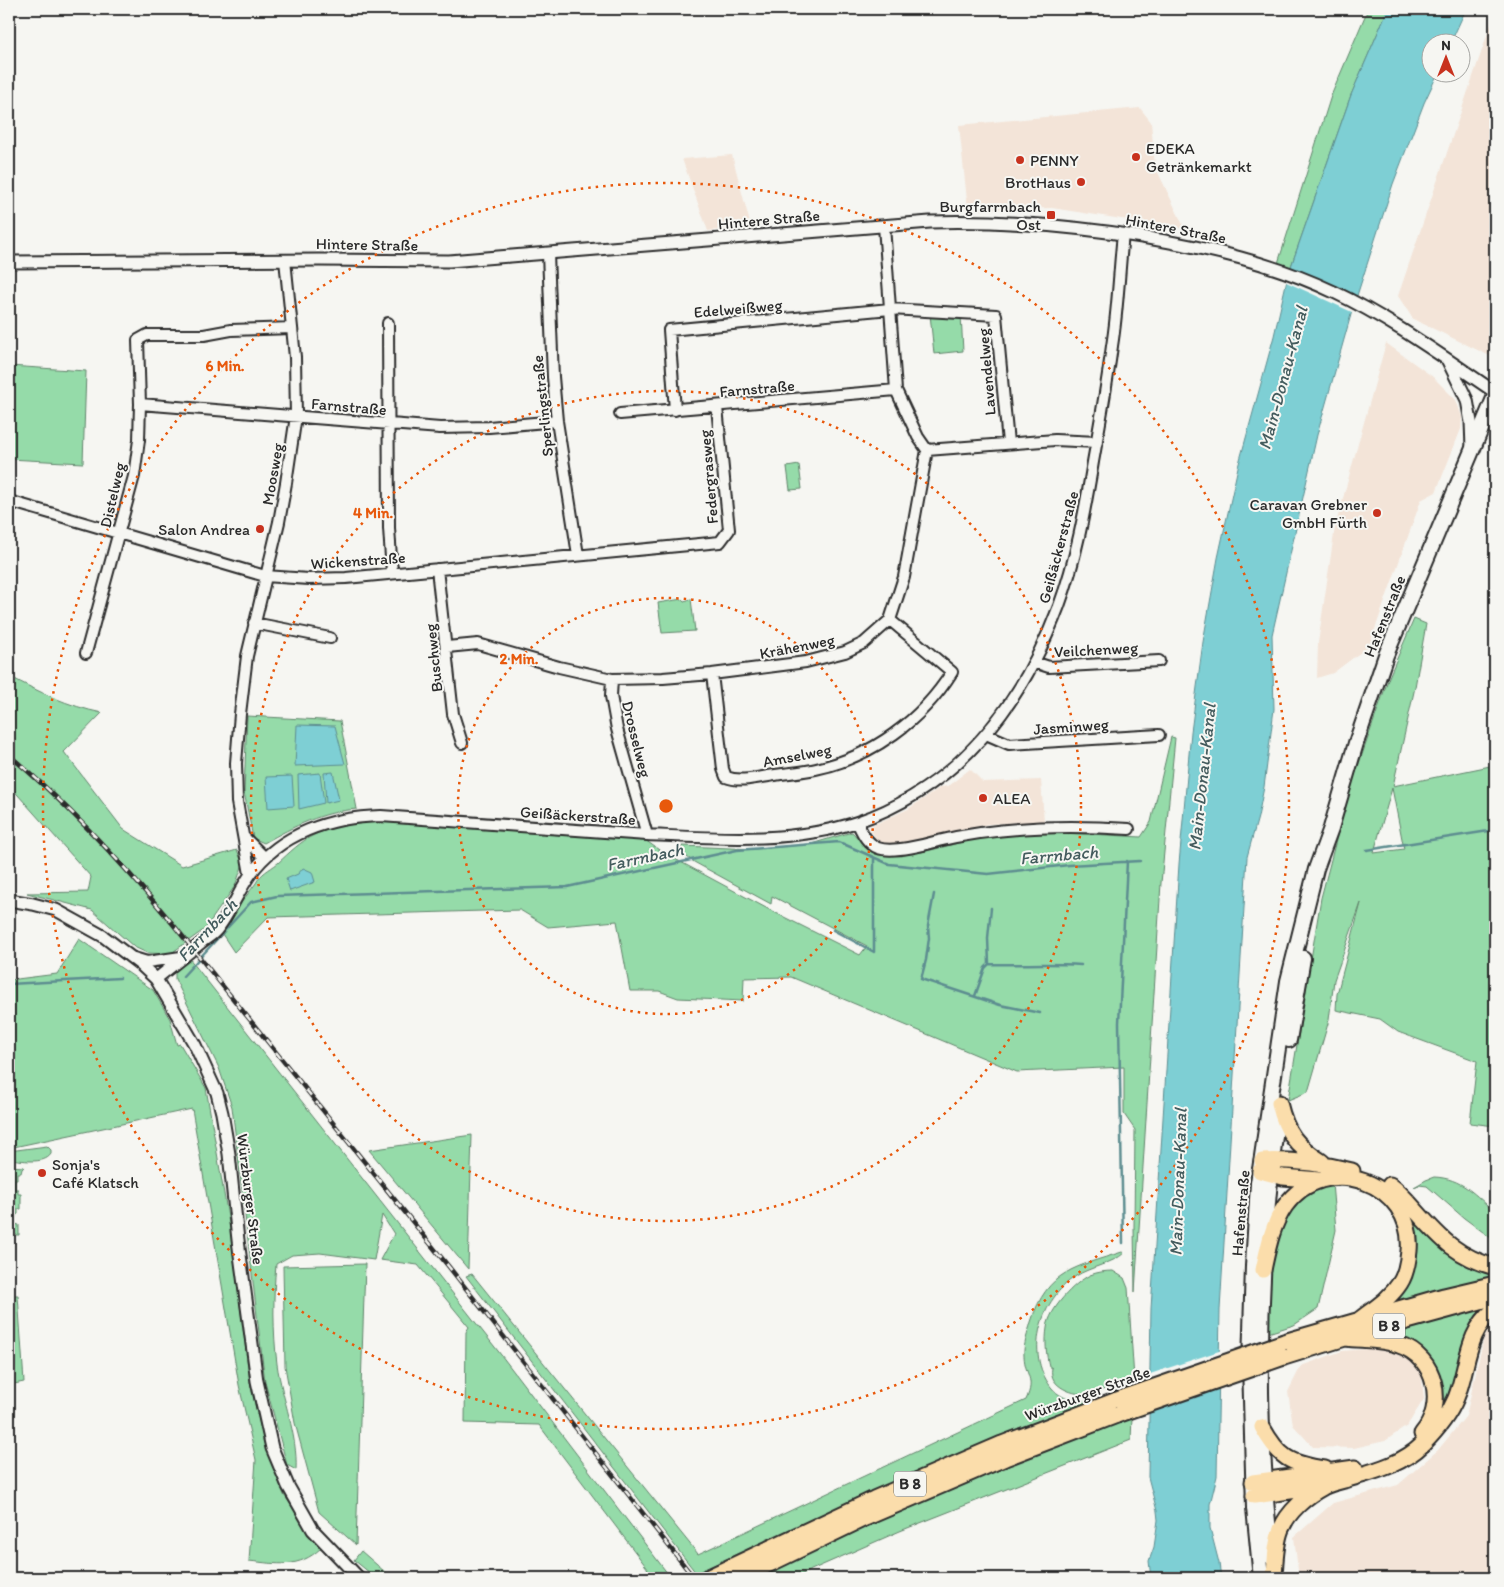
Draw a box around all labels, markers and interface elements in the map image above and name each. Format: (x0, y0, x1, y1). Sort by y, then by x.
north arrow (1422, 32, 1472, 82)
text: N (1441, 37, 1451, 54)
place label: EDEKA Getränkemarkt (1146, 139, 1252, 176)
place label: PENNY (1030, 151, 1079, 170)
marker: EDEKA Getränkemarkt (1130, 151, 1142, 163)
marker: PENNY (1014, 154, 1026, 166)
place label: BrotHaus (1005, 173, 1071, 192)
marker: BrotHaus (1075, 176, 1087, 188)
place label: Burgfarrnbach Ost (940, 197, 1041, 234)
street label: Hintere Straße (717, 206, 821, 233)
marker: Burgfarrnbach Ost (1045, 209, 1057, 221)
street label: Hintere Straße (1124, 209, 1228, 248)
street label: Hintere Straße (316, 234, 418, 255)
street label: Edelweißweg (693, 295, 784, 322)
water label: Main-Donau-Kanal (1253, 302, 1313, 452)
street label: Lavendelweg (973, 327, 1000, 416)
street label: Sperlingstraße (528, 354, 557, 458)
text: 6 Min. (205, 357, 245, 375)
street label: Farnstraße (719, 376, 796, 401)
street label: Farnstraße (311, 394, 388, 419)
street label: Federgrasweg (695, 428, 722, 525)
street label: Moosweg (258, 441, 287, 507)
street label: Distelweg (96, 460, 129, 530)
street label: Geißäckerstraße (1034, 489, 1083, 606)
place label: Caravan Grebner GmbH Fürth (1249, 495, 1368, 532)
text: 4 Min. (353, 504, 393, 522)
marker: Caravan Grebner GmbH Fürth (1371, 507, 1383, 519)
place label: Salon Andrea (158, 520, 250, 539)
marker: Salon Andrea (254, 523, 266, 535)
street label: Wickenstraße (310, 548, 406, 573)
street label: Hafenstraße (1359, 573, 1409, 660)
street label: Buschweg (420, 622, 447, 693)
street label: Krähenweg (758, 630, 837, 663)
street label: Veilchenweg (1053, 638, 1139, 661)
text: 2 Min. (499, 650, 539, 668)
street label: Drosselweg (618, 699, 655, 780)
water label: Main-Donau-Kanal (1183, 701, 1221, 852)
street label: Jasminweg (1033, 714, 1110, 739)
street label: Amselweg (761, 739, 834, 771)
place label: ALEA (993, 789, 1031, 808)
marker: ALEA (977, 792, 989, 804)
centre of rings (657, 797, 675, 815)
street label: Geißäckerstraße (520, 802, 636, 829)
water label: Farrnbach (605, 838, 686, 876)
water label: Farrnbach (1019, 841, 1099, 869)
water label: Farrnbach (172, 894, 242, 966)
water label: Main-Donau-Kanal (1164, 1106, 1192, 1256)
street label: Würzburger Straße (233, 1132, 268, 1266)
place label: Sonja's Café Klatsch (52, 1155, 139, 1192)
marker: Sonja's Café Klatsch (36, 1167, 48, 1179)
street label: Hafenstraße (1227, 1169, 1254, 1257)
road number: B 8 (1373, 1314, 1405, 1338)
street label: Würzburger Straße (1022, 1362, 1153, 1425)
road number: B 8 (894, 1472, 926, 1496)

